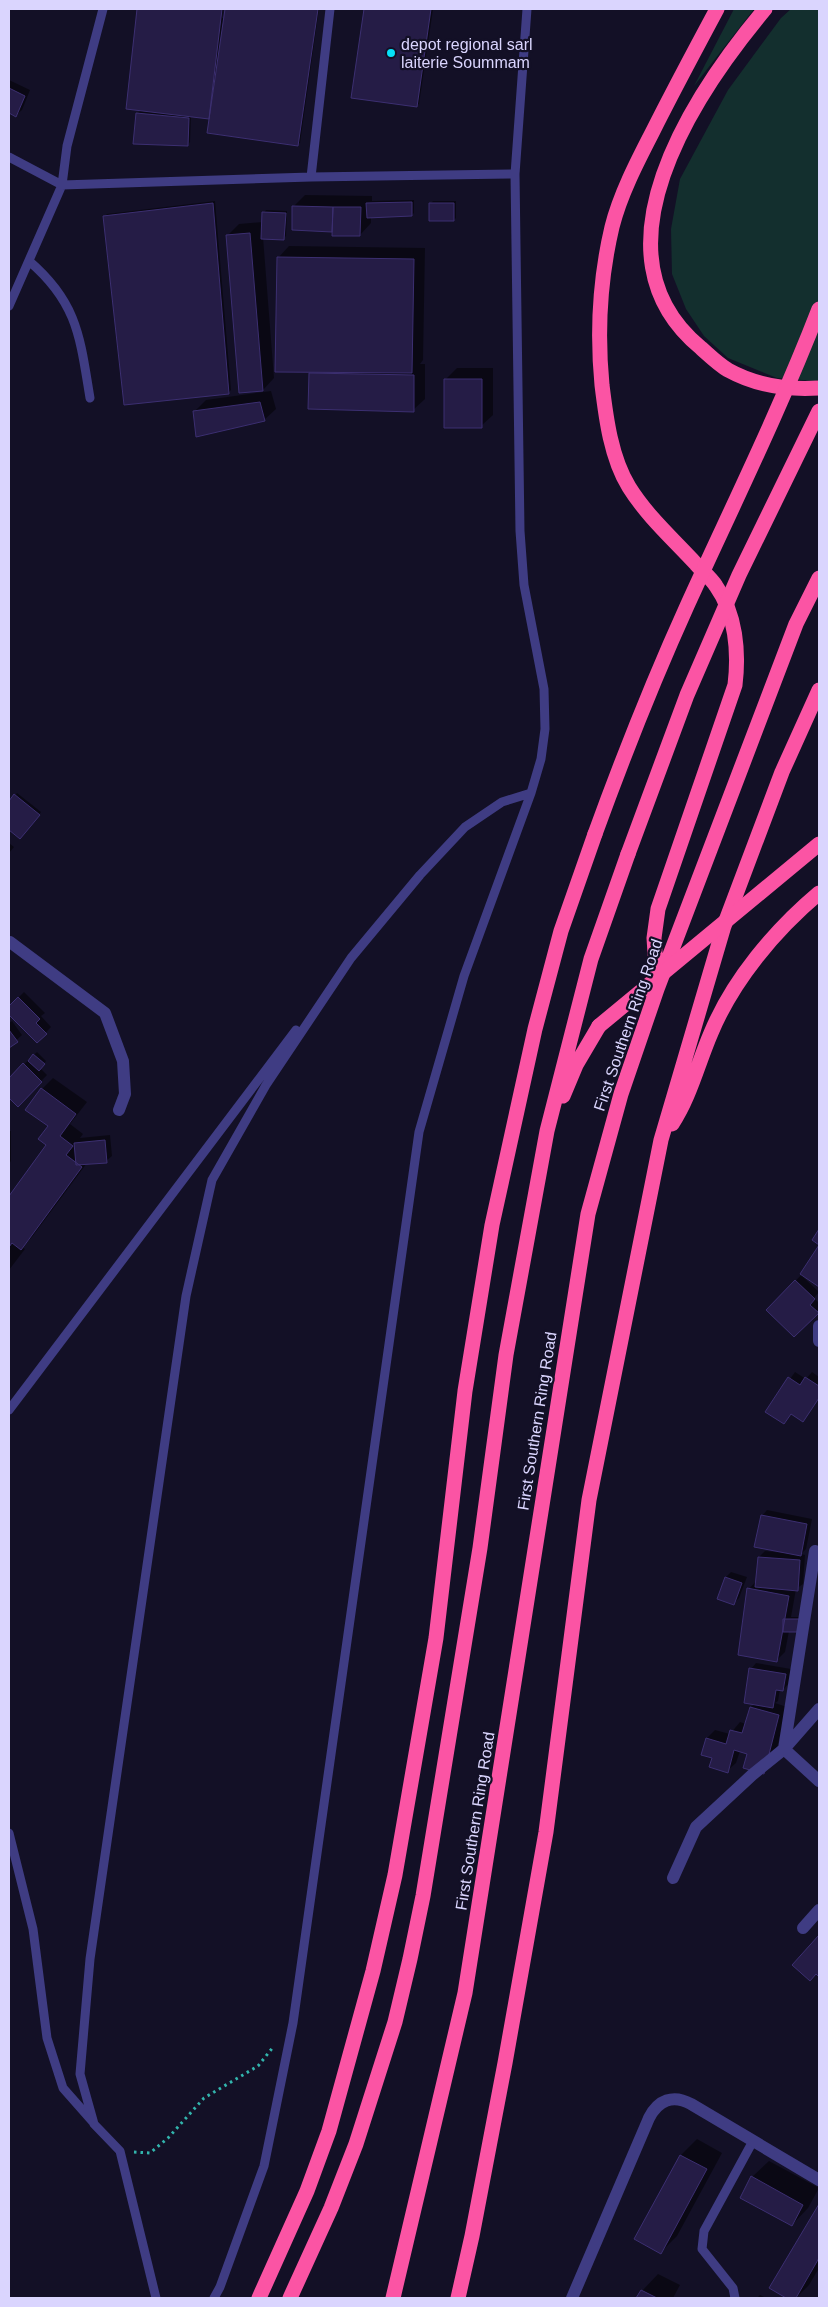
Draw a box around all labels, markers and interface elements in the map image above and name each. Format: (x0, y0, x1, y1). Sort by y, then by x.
place label: depot regional sarl laiterie Soummam (401, 36, 533, 71)
marker: depot regional sarl laiterie Soummam (385, 47, 397, 59)
street label: First Southern Ring Road (591, 937, 665, 1113)
street label: First Southern Ring Road (514, 1331, 560, 1511)
street label: First Southern Ring Road (452, 1731, 498, 1911)

